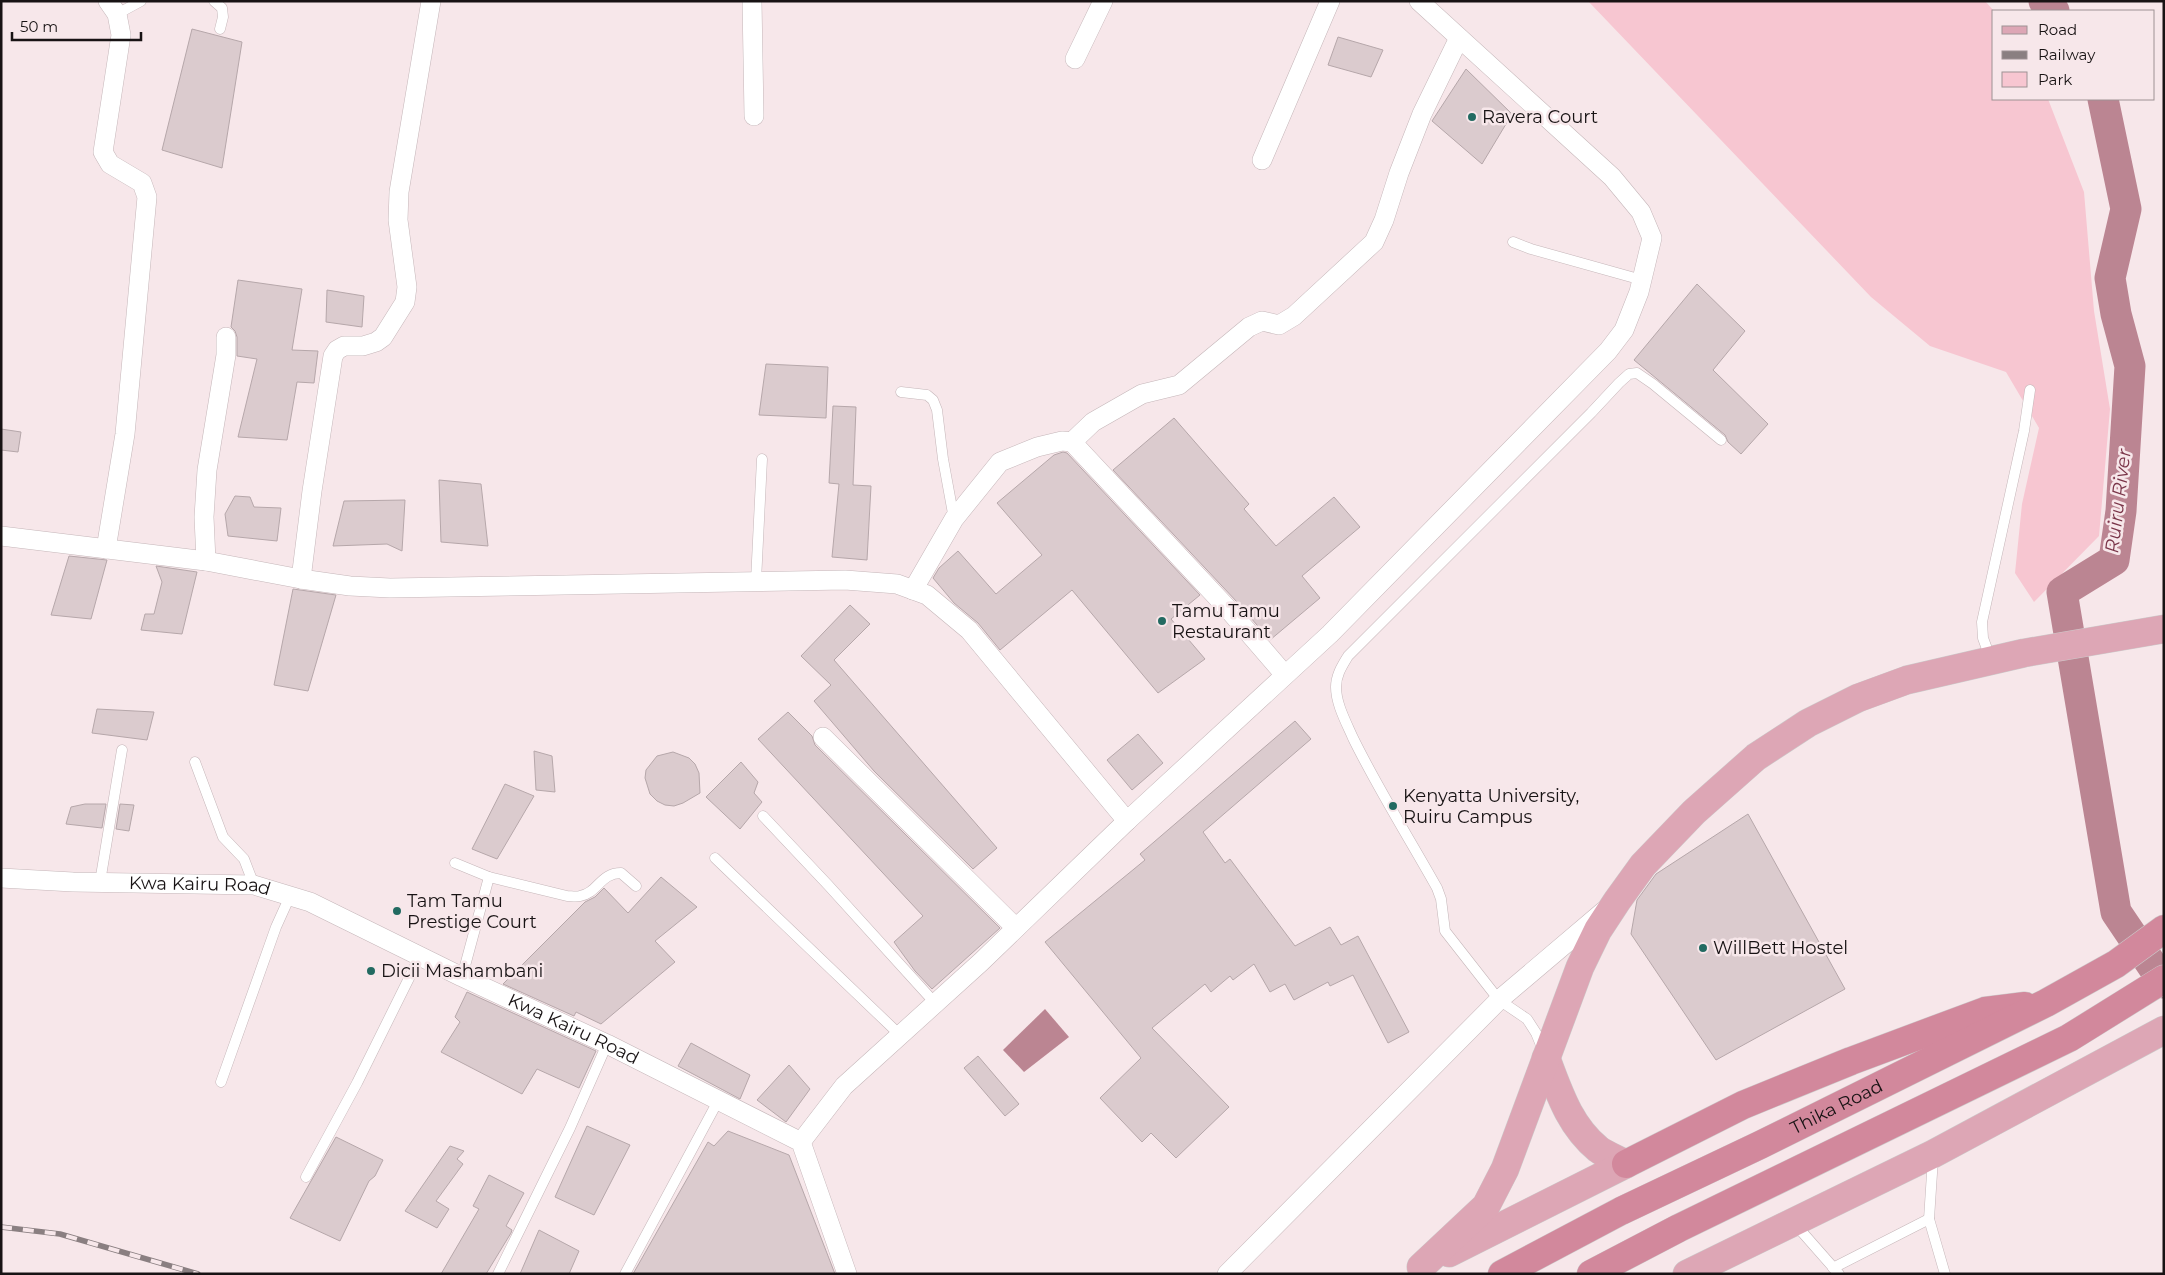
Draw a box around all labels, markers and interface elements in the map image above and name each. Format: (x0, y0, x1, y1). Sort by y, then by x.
scale bar (12, 10, 141, 42)
legend (1992, 10, 2155, 100)
text: 50 m (20, 17, 58, 36)
text: Road (2038, 20, 2077, 39)
text: Railway (2038, 45, 2096, 64)
text: Park (2038, 70, 2072, 89)
place label: Ravera Court (1482, 106, 1598, 128)
marker: Ravera Court (1466, 111, 1478, 123)
water label: Ruiru River (2100, 447, 2136, 554)
place label: Tamu Tamu Restaurant (1172, 600, 1280, 643)
marker: Tamu Tamu Restaurant (1156, 615, 1168, 627)
place label: Kenyatta University, Ruiru Campus (1403, 785, 1579, 828)
marker: Kenyatta University, Ruiru Campus (1387, 800, 1399, 812)
street label: Kwa Kairu Road (129, 872, 273, 900)
place label: Tam Tamu Prestige Court (407, 890, 537, 933)
marker: Tam Tamu Prestige Court (391, 905, 403, 917)
place label: WillBett Hostel (1713, 937, 1848, 959)
marker: WillBett Hostel (1697, 942, 1709, 954)
place label: Dicii Mashambani (381, 960, 543, 982)
marker: Dicii Mashambani (365, 965, 377, 977)
street label: Kwa Kairu Road (504, 989, 642, 1069)
street label: Thika Road (1787, 1075, 1886, 1139)

